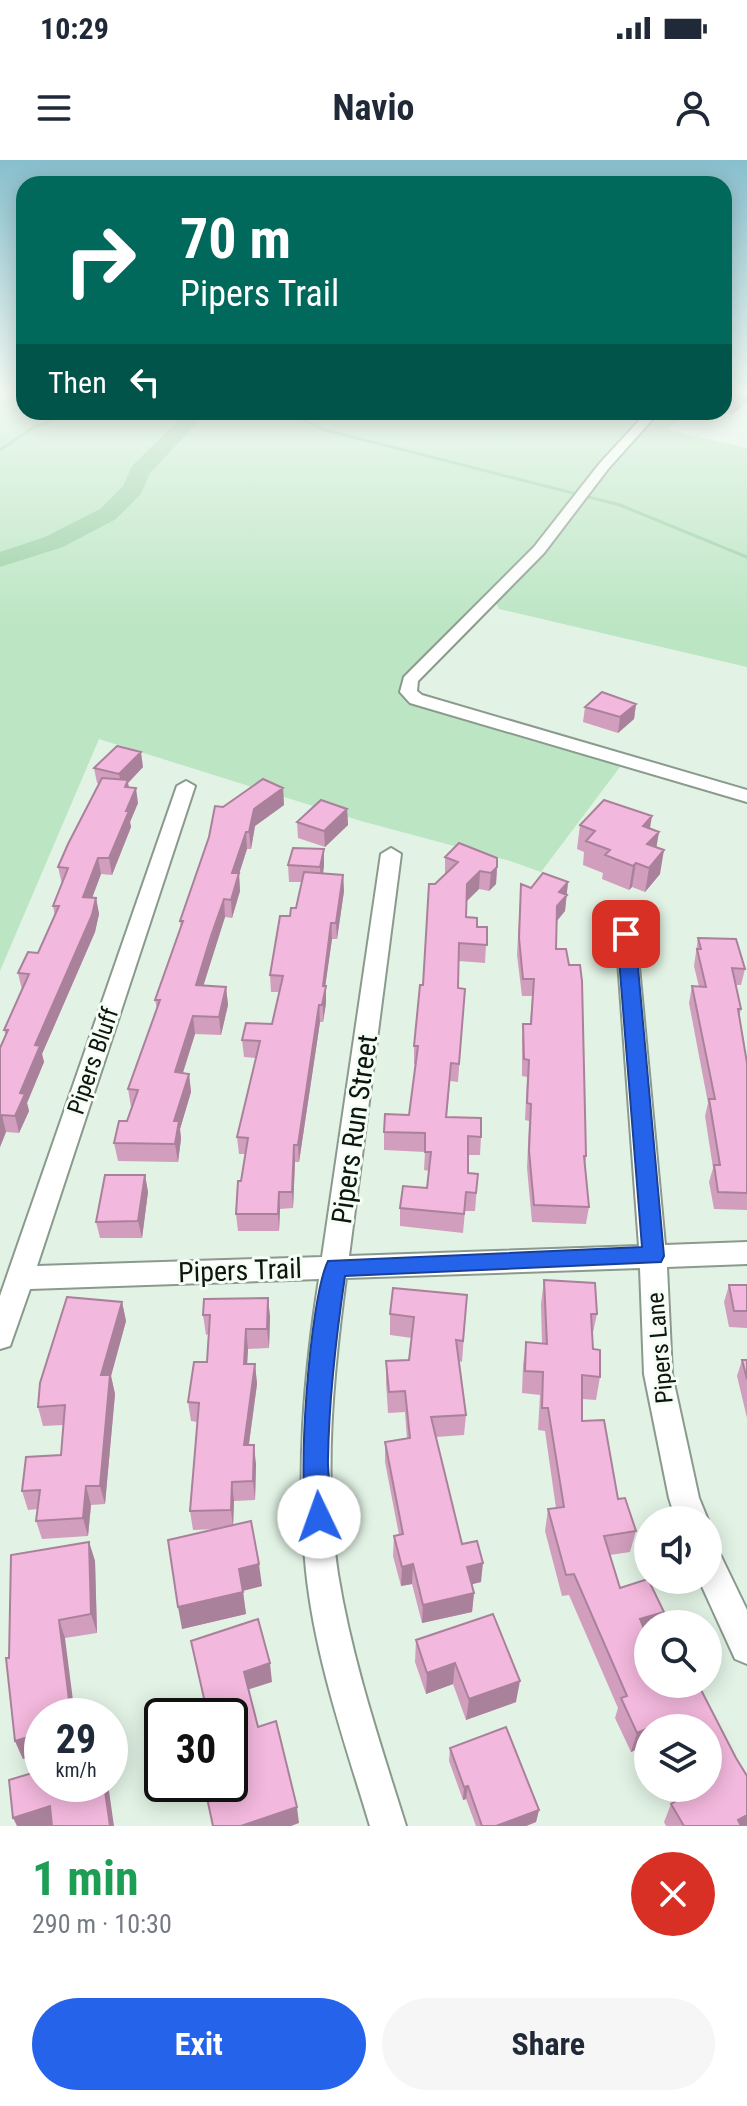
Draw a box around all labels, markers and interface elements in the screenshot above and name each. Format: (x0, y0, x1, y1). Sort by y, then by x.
text: 10:29 (40, 11, 109, 46)
icon: menu (32, 86, 76, 130)
icon: person (671, 86, 715, 130)
text: Navio (333, 87, 414, 129)
text: 70 m (180, 206, 291, 272)
icon: right (48, 208, 152, 312)
text: Pipers Trail (180, 273, 339, 315)
icon: left (123, 360, 167, 404)
text: Then (48, 365, 107, 400)
pin (592, 900, 660, 968)
icon: arrive (604, 912, 648, 956)
street label: Pipers Bluff (62, 1004, 124, 1118)
street label: Pipers Run Street (325, 1032, 384, 1226)
street label: Pipers Trail (178, 1252, 302, 1289)
street label: Pipers Lane (641, 1291, 679, 1405)
position arrow (277, 1475, 361, 1559)
map controls (634, 1506, 722, 1802)
button: sound (634, 1506, 722, 1594)
button: search (634, 1610, 722, 1698)
speed limit sign: 30 (144, 1698, 248, 1802)
button: layers (634, 1714, 722, 1802)
text: 29 (56, 1716, 96, 1763)
text: km/h (55, 1758, 97, 1782)
text: 1 min (32, 1850, 139, 1907)
button: close (631, 1852, 715, 1936)
text: 290 m · 10:30 (32, 1909, 172, 1939)
button: Exit (32, 1998, 366, 2090)
button: Share (382, 1998, 715, 2090)

